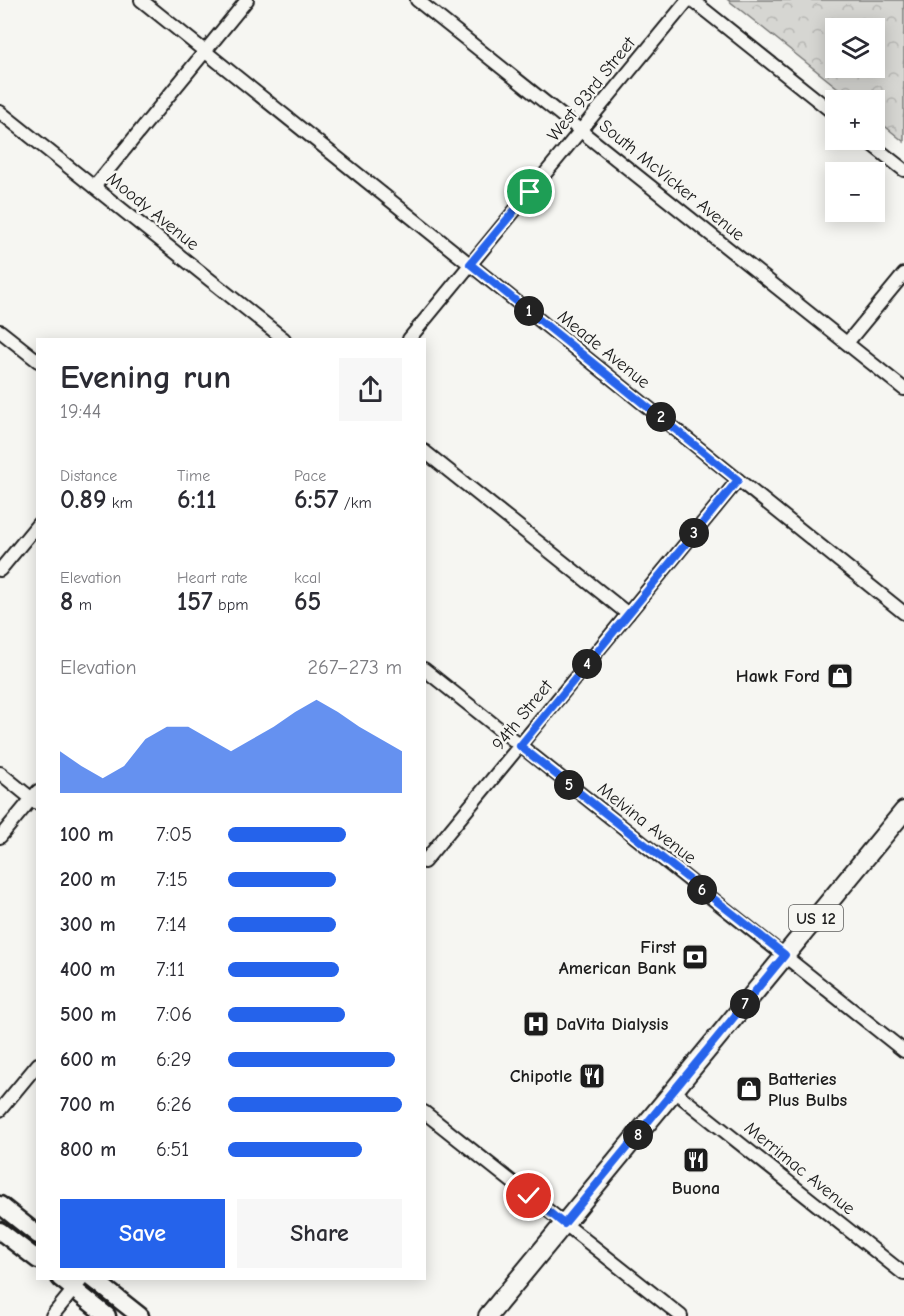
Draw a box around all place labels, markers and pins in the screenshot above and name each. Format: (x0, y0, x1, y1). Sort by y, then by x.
pin (504, 166, 555, 217)
pin: 1 (514, 296, 544, 326)
pin: 2 (646, 402, 676, 432)
pin: 3 (679, 518, 709, 548)
pin: 4 (572, 649, 602, 679)
shop icon: Hawk Ford (825, 661, 855, 691)
place label: Hawk Ford (736, 666, 820, 687)
pin: 5 (554, 770, 584, 800)
pin: 6 (687, 875, 717, 905)
place label: First American Bank (559, 937, 677, 979)
bank icon: First American Bank (680, 942, 710, 972)
pin: 7 (730, 989, 760, 1019)
hospital icon: DaVita Dialysis (521, 1009, 551, 1039)
place label: DaVita Dialysis (556, 1014, 669, 1035)
restaurant icon: Chipotle (577, 1061, 607, 1091)
place label: Chipotle (510, 1066, 572, 1087)
place label: Batteries Plus Bulbs (768, 1069, 848, 1111)
shop icon: Batteries Plus Bulbs (734, 1074, 764, 1104)
pin: 8 (623, 1120, 653, 1150)
restaurant icon: Buona (681, 1145, 711, 1175)
pin (503, 1170, 554, 1221)
place label: Buona (672, 1178, 720, 1199)

